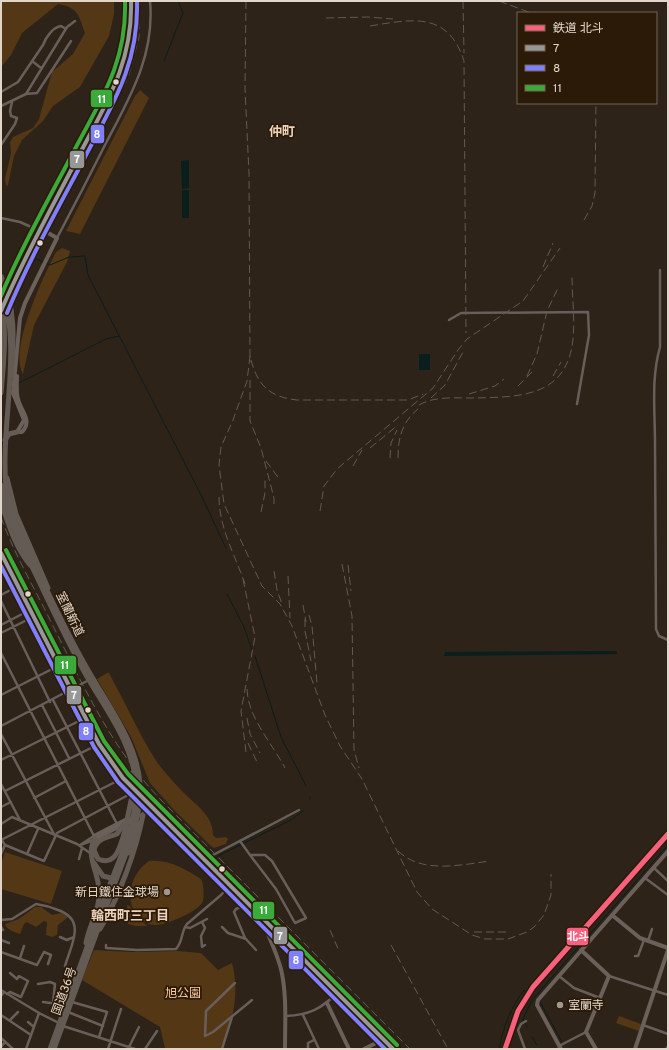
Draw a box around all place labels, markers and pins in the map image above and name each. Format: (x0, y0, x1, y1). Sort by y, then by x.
unlabelled marker (111, 77, 121, 87)
unlabelled marker (35, 238, 45, 248)
unlabelled marker (23, 589, 33, 599)
unlabelled marker (83, 705, 93, 715)
unlabelled marker (217, 864, 227, 874)
place label: 新日鐵住金球場 (75, 885, 159, 901)
marker: 新日鐵住金球場 (162, 887, 172, 897)
place label: 室蘭寺 (568, 998, 604, 1014)
marker: 室蘭寺 (555, 1000, 565, 1010)

